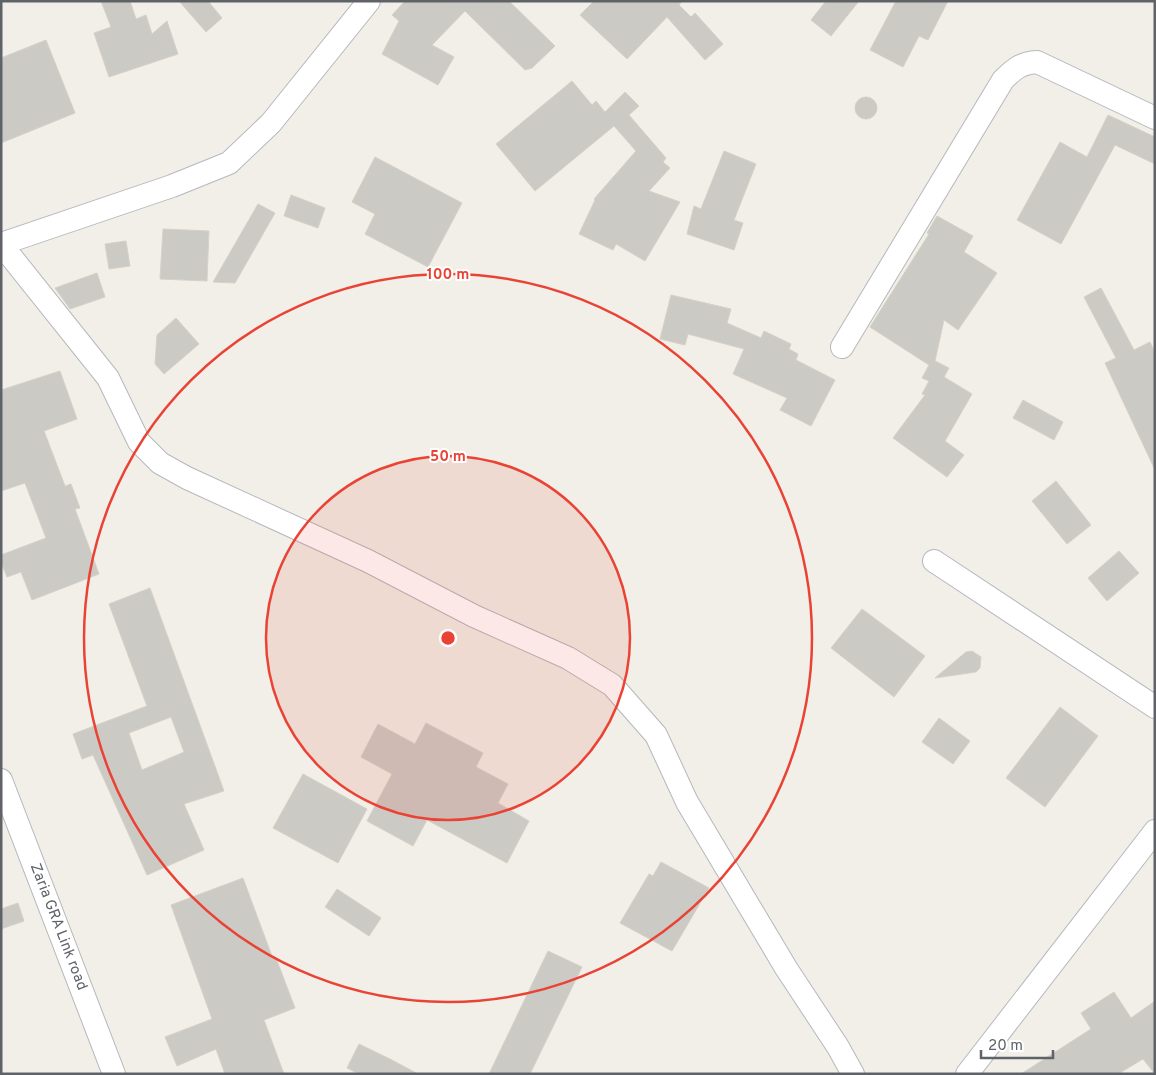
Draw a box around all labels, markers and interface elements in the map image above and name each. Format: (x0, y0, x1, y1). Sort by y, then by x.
text: 100 m (427, 266, 469, 285)
text: 50 m (430, 448, 466, 467)
centre of rings (439, 629, 457, 647)
street label: Zaria GRA Link road (25, 861, 91, 993)
scale bar (981, 1028, 1054, 1060)
text: 20 m (988, 1037, 1023, 1056)

